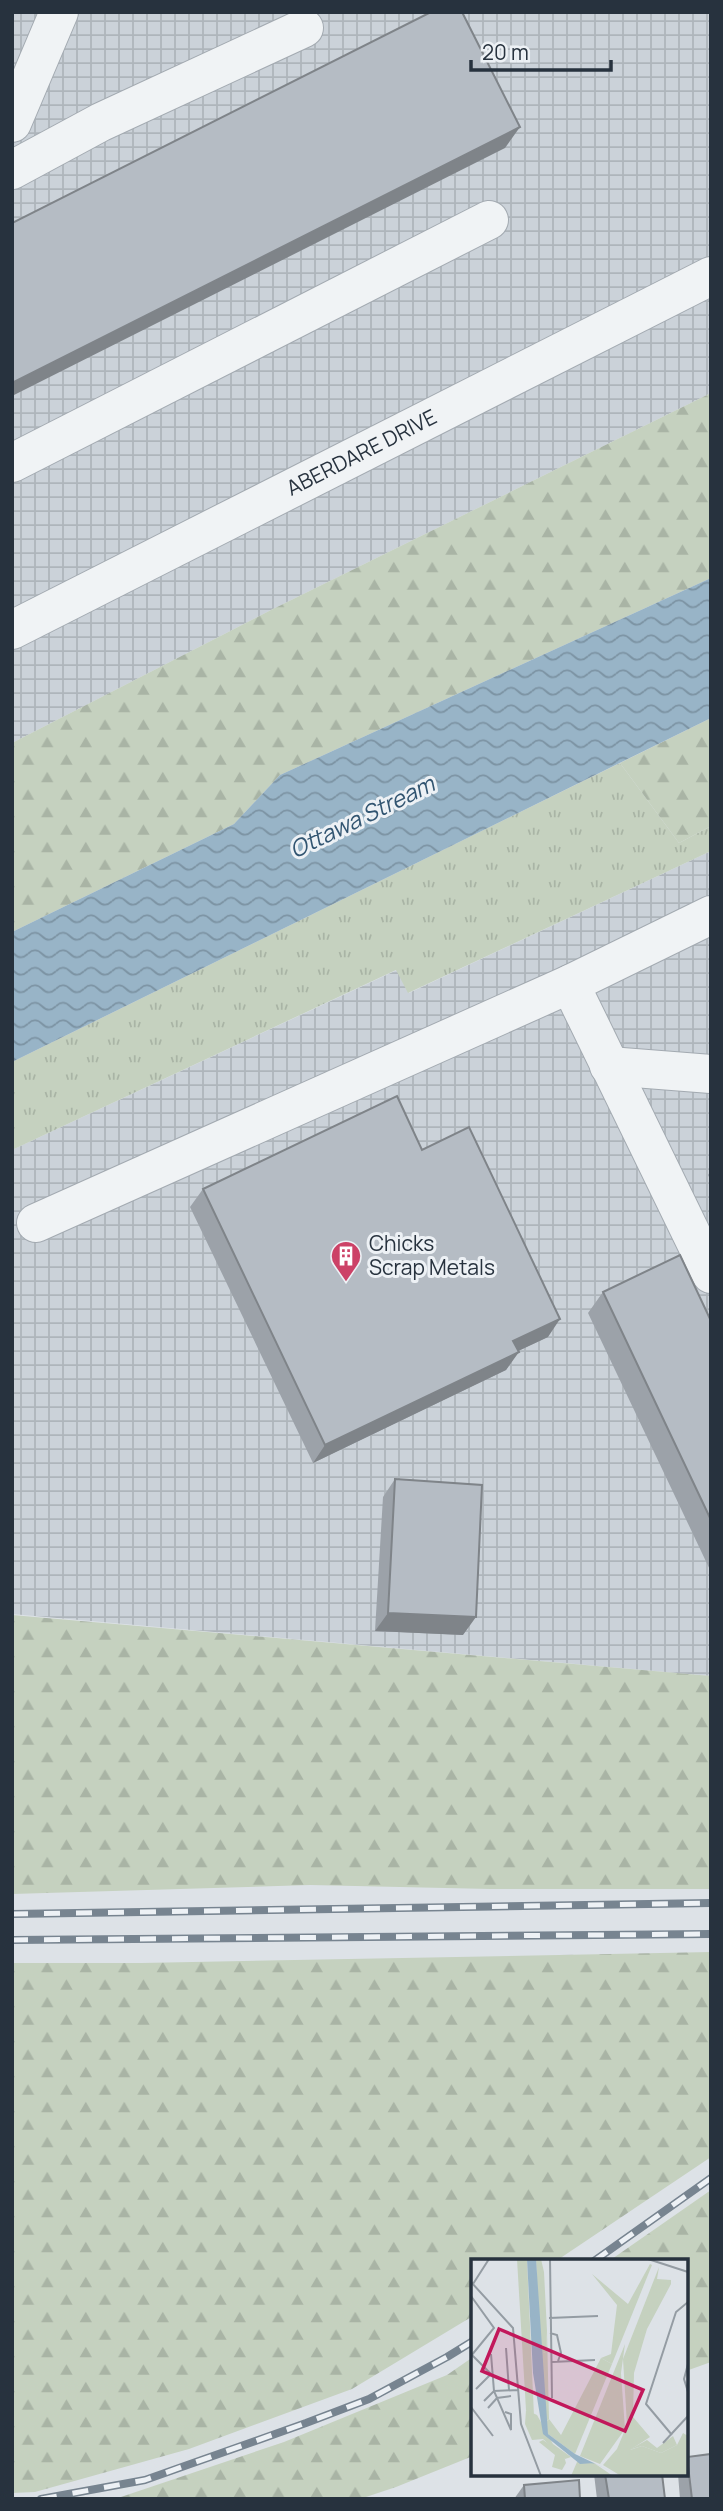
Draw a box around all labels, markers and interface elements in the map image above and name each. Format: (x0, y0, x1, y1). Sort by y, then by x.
scale bar (471, 28, 611, 72)
text: 20 m (482, 38, 529, 66)
street label: ABERDARE DRIVE (281, 402, 441, 502)
water label: Ottawa Stream (284, 767, 441, 865)
place label: Chicks Scrap Metals (369, 1229, 495, 1281)
building icon: Chicks Scrap Metals (329, 1239, 363, 1283)
inset map (471, 2259, 688, 2476)

